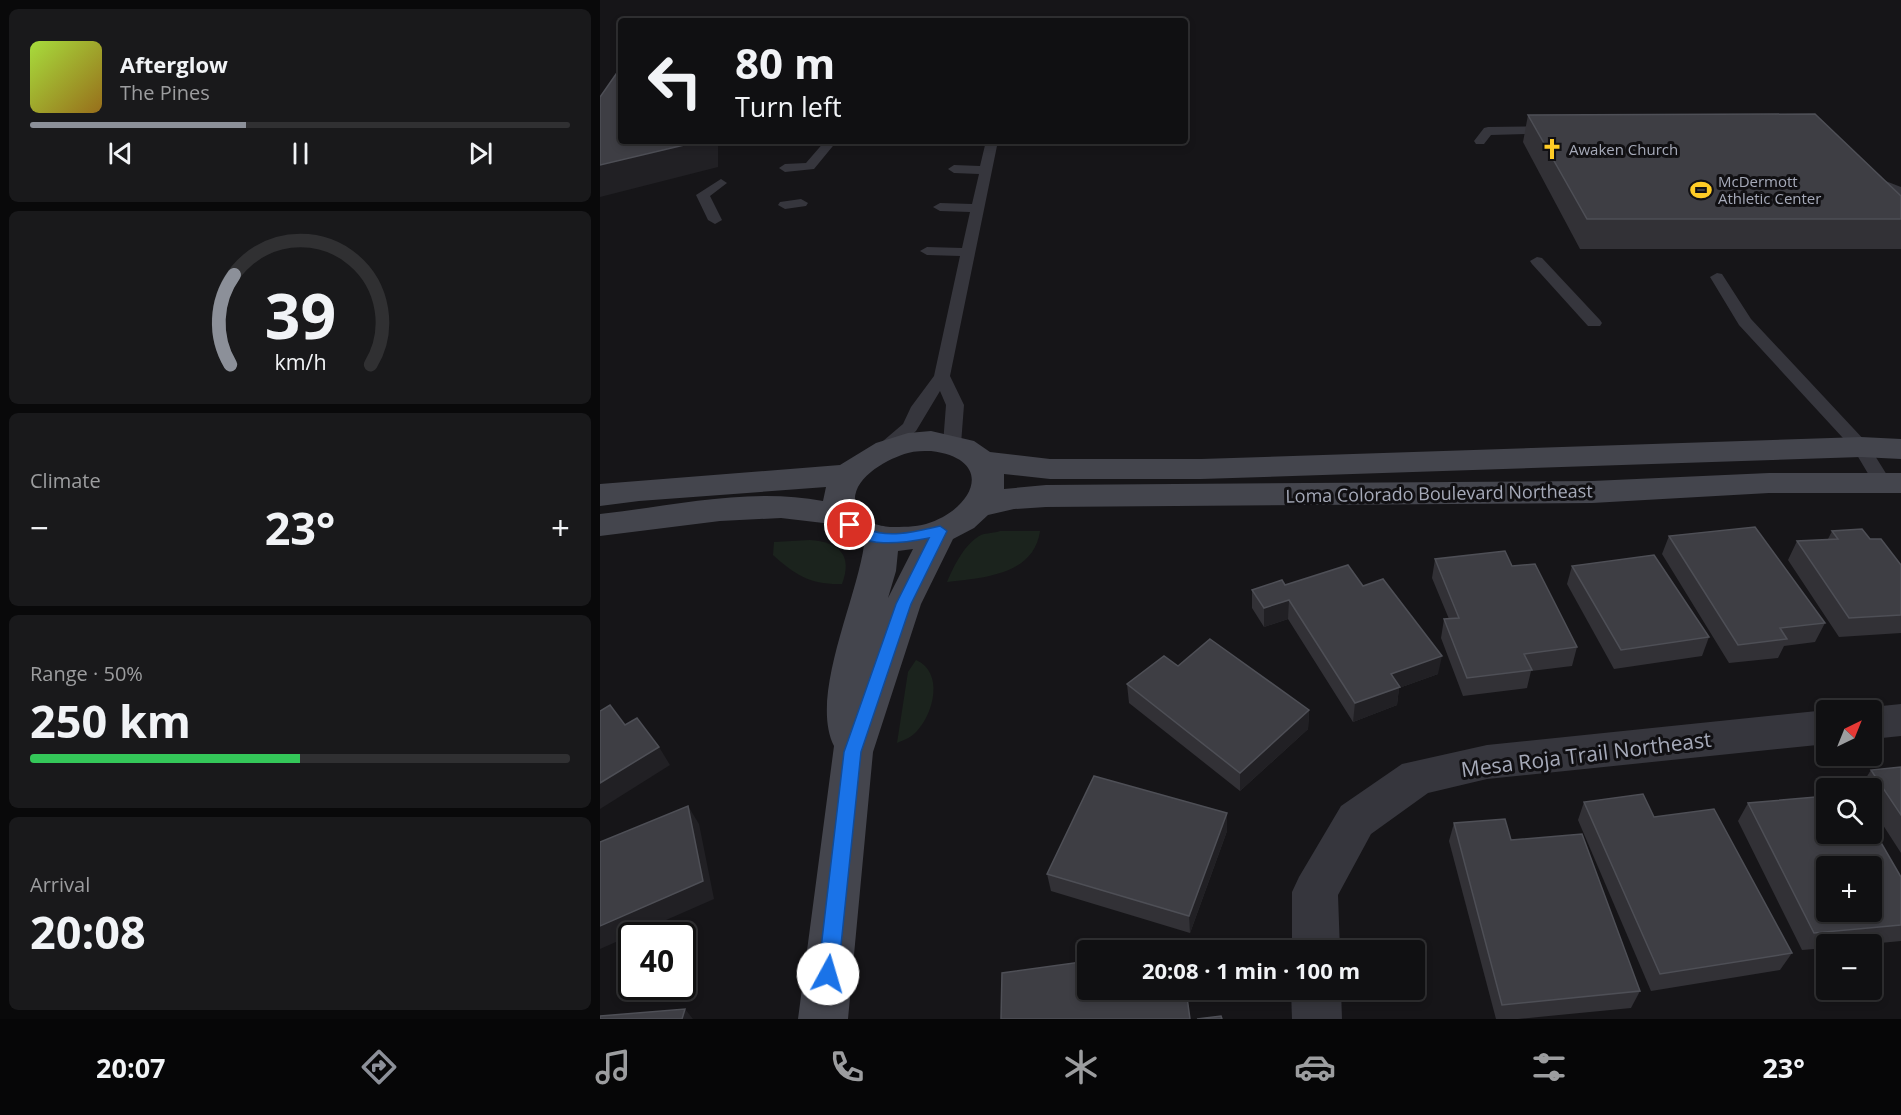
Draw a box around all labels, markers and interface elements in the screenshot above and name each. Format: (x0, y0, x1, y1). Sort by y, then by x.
text: 80 m (735, 34, 835, 91)
icon: left (636, 42, 714, 120)
text: Afterglow (120, 49, 228, 79)
text: The Pines (120, 79, 210, 106)
text: Turn left (735, 88, 842, 125)
icon: previous (104, 137, 137, 170)
icon: pause (284, 137, 317, 170)
icon: next (464, 137, 497, 170)
church icon: Awaken Church (1540, 137, 1564, 161)
place label: Awaken Church (1569, 139, 1678, 159)
place label: McDermott Athletic Center (1718, 171, 1821, 208)
sports icon: McDermott Athletic Center (1689, 178, 1713, 202)
text: 39 (264, 272, 336, 357)
text: km/h (274, 347, 326, 376)
text: Climate (30, 467, 101, 494)
street label: Loma Colorado Boulevard Northeast (1285, 478, 1593, 508)
text: 23° (265, 497, 335, 558)
pin (824, 499, 875, 550)
text: − (30, 505, 49, 550)
text: + (551, 505, 570, 550)
icon: arrive (833, 508, 866, 541)
text: Range · 50% (30, 660, 143, 687)
text: 250 km (30, 690, 191, 751)
north arrow (1816, 700, 1882, 766)
map controls (1816, 700, 1882, 1000)
street label: Mesa Roja Trail Northeast (1459, 725, 1713, 783)
button: search (1816, 778, 1882, 844)
button: + (1816, 856, 1882, 922)
text: Arrival (30, 871, 90, 898)
text: 20:08 (30, 901, 146, 962)
speed limit sign: 40 (618, 922, 696, 1000)
button: − (1816, 934, 1882, 1000)
position arrow (796, 942, 860, 1006)
text: 20:08 · 1 min · 100 m (1142, 955, 1360, 985)
icon: directions (358, 1046, 400, 1088)
icon: music (592, 1046, 634, 1088)
icon: phone (826, 1046, 868, 1088)
icon: climate (1060, 1046, 1102, 1088)
icon: car (1294, 1046, 1336, 1088)
icon: filters (1528, 1046, 1570, 1088)
text: 20:07 (96, 1049, 166, 1086)
text: 23° (1762, 1049, 1805, 1086)

